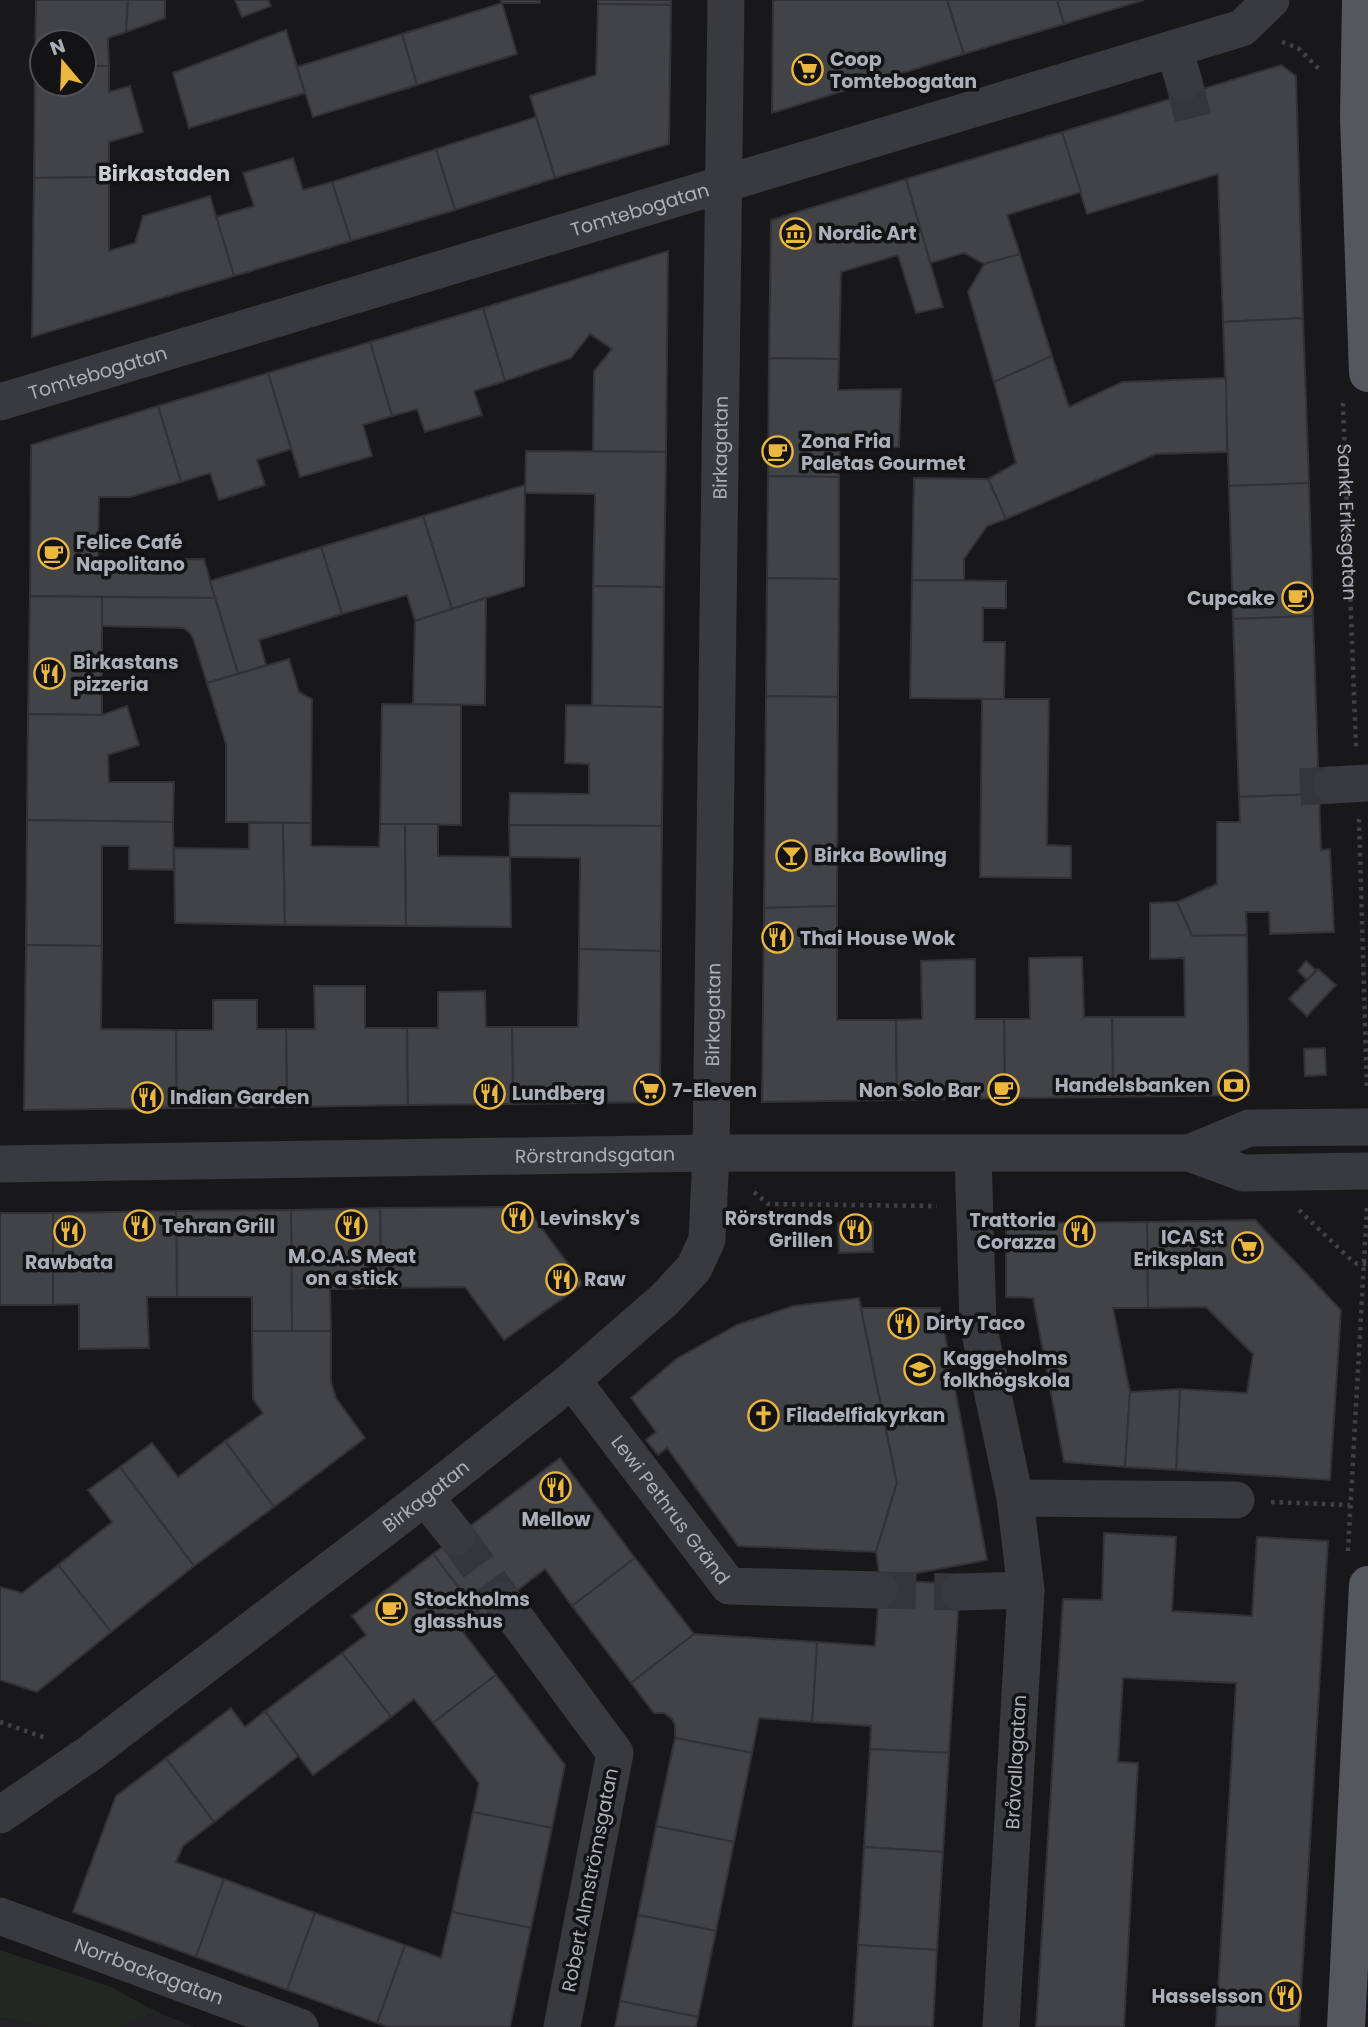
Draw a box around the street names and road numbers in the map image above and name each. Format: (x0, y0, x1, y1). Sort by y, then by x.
street label: Tomtebogatan (567, 176, 712, 243)
street label: Tomtebogatan (25, 339, 170, 406)
street label: Birkagatan (706, 396, 734, 500)
street label: Sankt Eriksgatan (1331, 443, 1364, 601)
street label: Birkagatan (699, 962, 727, 1067)
street label: Rörstrandsgatan (515, 1140, 675, 1170)
street label: Lewi Pethrus Gränd (605, 1429, 736, 1590)
street label: Birkagatan (376, 1453, 475, 1539)
street label: Bråvallagatan (999, 1694, 1033, 1830)
street label: Robert Almströmsgatan (555, 1766, 625, 1994)
street label: Norrbackagatan (71, 1931, 228, 2011)

